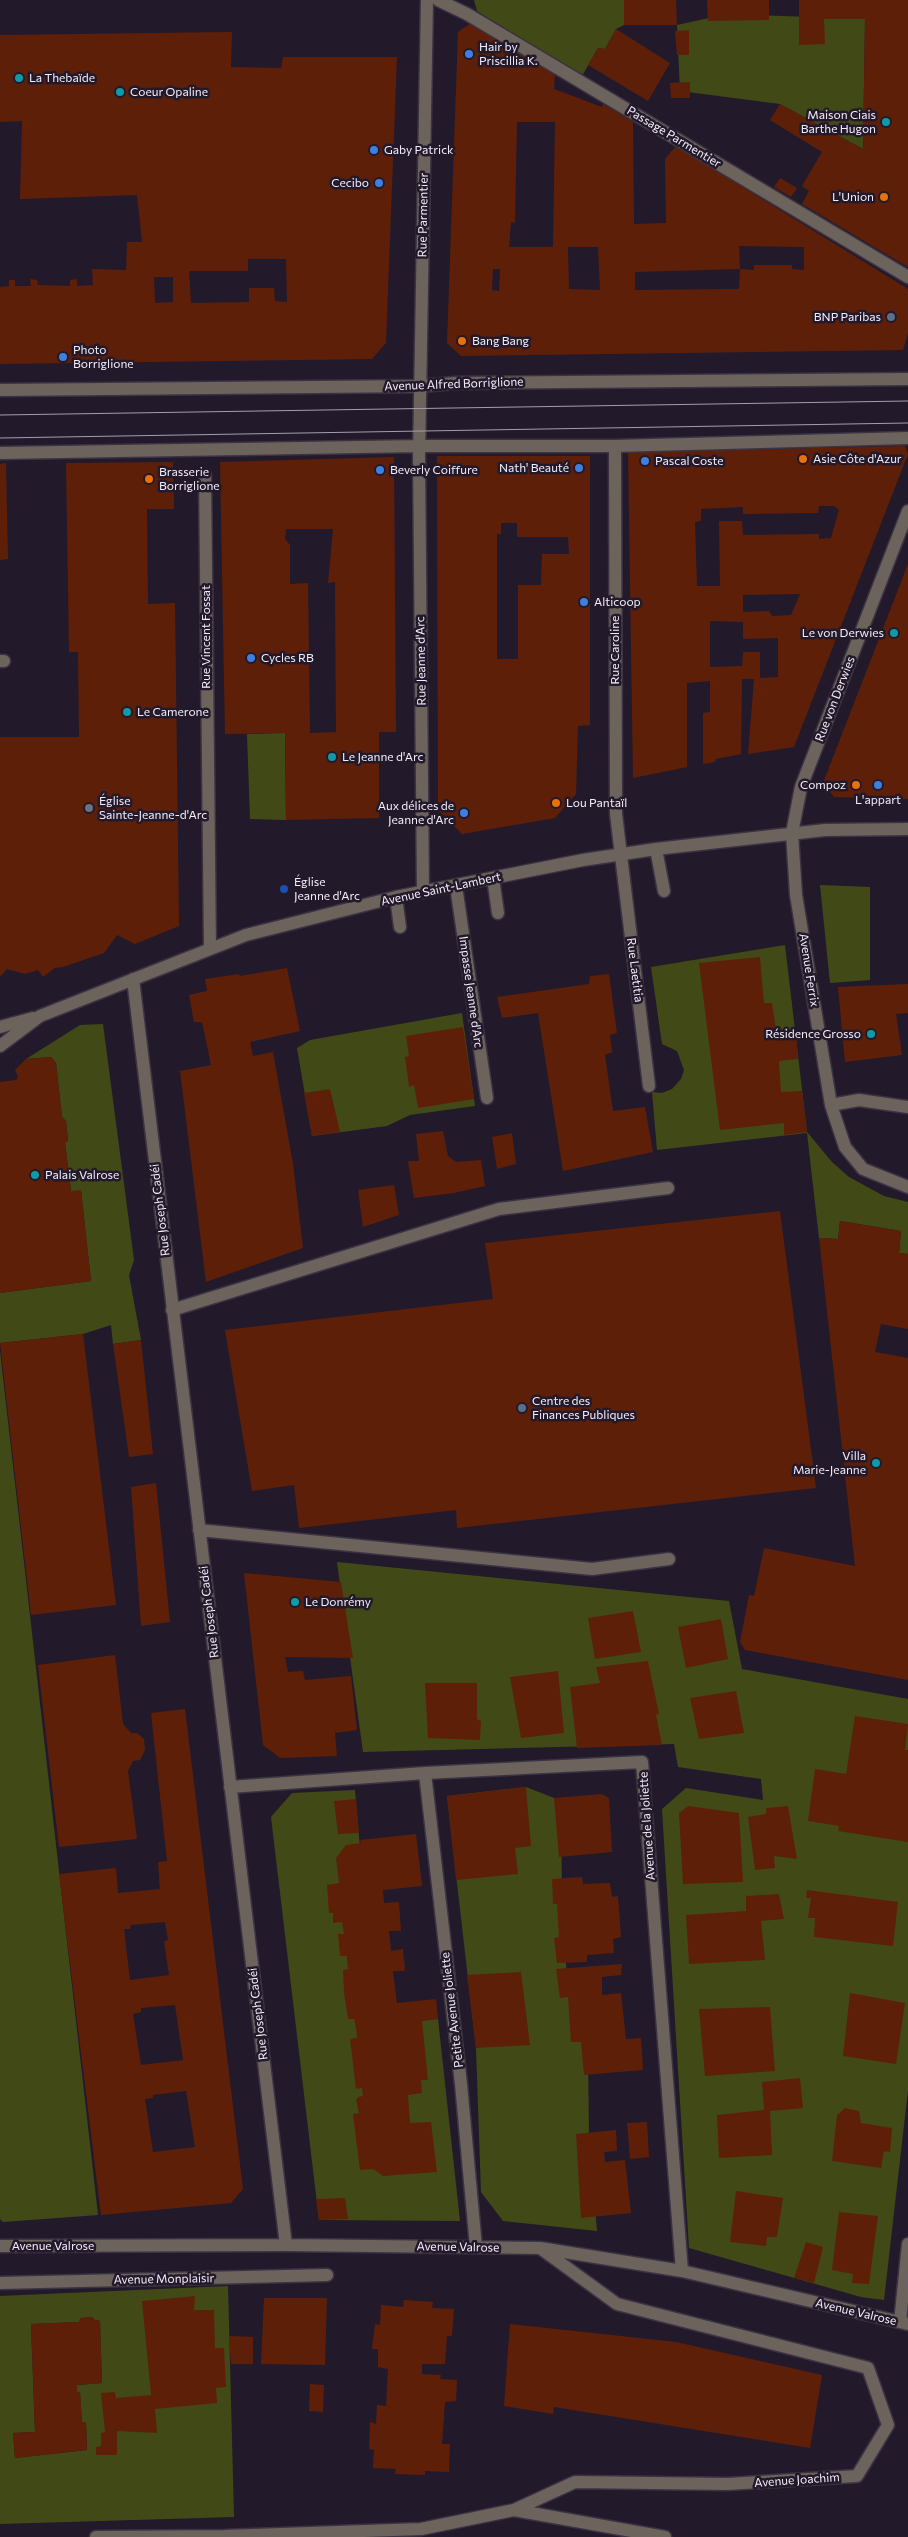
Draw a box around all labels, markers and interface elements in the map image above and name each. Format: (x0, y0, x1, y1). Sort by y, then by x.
place label: Hair by Priscillia K. (479, 40, 538, 68)
marker: Hair by Priscillia K. (463, 48, 475, 60)
place label: La Thebaïde (29, 71, 95, 85)
marker: La Thebaïde (13, 72, 25, 84)
place label: Coeur Opaline (130, 85, 208, 99)
marker: Coeur Opaline (114, 86, 126, 98)
street label: Passage Parmentier (624, 103, 724, 171)
place label: Maison Ciais Barthe Hugon (801, 108, 876, 136)
marker: Maison Ciais Barthe Hugon (880, 116, 892, 128)
place label: Gaby Patrick (384, 143, 454, 157)
marker: Gaby Patrick (368, 144, 380, 156)
street label: Rue Parmentier (415, 173, 431, 257)
place label: Cecibo (331, 176, 369, 190)
marker: Cecibo (373, 177, 385, 189)
place label: L'Union (832, 190, 874, 204)
marker: L'Union (878, 191, 890, 203)
place label: BNP Paribas (814, 310, 881, 324)
marker: BNP Paribas (885, 311, 897, 323)
place label: Bang Bang (472, 334, 529, 348)
marker: Bang Bang (456, 335, 468, 347)
place label: Photo Borriglione (73, 343, 134, 371)
marker: Photo Borriglione (57, 351, 69, 363)
street label: Avenue Alfred Borriglione (384, 374, 524, 394)
place label: Asie Côte d'Azur (813, 452, 902, 466)
marker: Asie Côte d'Azur (797, 453, 809, 465)
place label: Pascal Coste (655, 454, 724, 468)
marker: Pascal Coste (639, 455, 651, 467)
place label: Nath' Beauté (499, 461, 569, 475)
marker: Nath' Beauté (573, 462, 585, 474)
place label: Beverly Coiffure (390, 463, 478, 477)
marker: Beverly Coiffure (374, 464, 386, 476)
place label: Brasserie Borriglione (159, 465, 220, 493)
marker: Brasserie Borriglione (143, 473, 155, 485)
street label: Rue Vincent Fossat (199, 585, 213, 689)
place label: Alticoop (594, 595, 641, 609)
marker: Alticoop (578, 596, 590, 608)
street label: Rue Jeanne d'Arc (413, 616, 429, 706)
street label: Rue Caroline (608, 616, 622, 684)
place label: Le von Derwies (802, 626, 884, 640)
marker: Le von Derwies (888, 627, 900, 639)
place label: Cycles RB (261, 651, 314, 665)
marker: Cycles RB (245, 652, 257, 664)
street label: Rue von Derwies (812, 654, 858, 744)
place label: Le Camerone (137, 705, 209, 719)
marker: Le Camerone (121, 706, 133, 718)
place label: Le Jeanne d'Arc (342, 750, 423, 764)
marker: Le Jeanne d'Arc (326, 751, 338, 763)
place label: Compoz (800, 778, 846, 792)
marker: Compoz (850, 779, 862, 791)
marker: L'appart (872, 779, 884, 791)
place label: L'appart (855, 793, 901, 807)
place label: Église Sainte-Jeanne-d'Arc (99, 794, 207, 822)
place label: Lou Pantaïl (566, 796, 627, 810)
marker: Lou Pantaïl (550, 797, 562, 809)
place label: Aux délices de Jeanne d'Arc (378, 799, 454, 827)
marker: Église Sainte-Jeanne-d'Arc (83, 802, 95, 814)
marker: Aux délices de Jeanne d'Arc (458, 807, 470, 819)
street label: Avenue Saint-Lambert (380, 869, 502, 909)
place label: Église Jeanne d'Arc (294, 875, 360, 903)
marker: Église Jeanne d'Arc (278, 883, 290, 895)
street label: Avenue Ferrix (796, 932, 822, 1008)
street label: Impasse Jeanne d'Arc (456, 935, 486, 1049)
street label: Rue Laetitia (624, 937, 646, 1003)
place label: Résidence Grosso (765, 1027, 861, 1041)
marker: Résidence Grosso (865, 1028, 877, 1040)
street label: Rue Joseph Cadéi (147, 1163, 173, 1257)
place label: Palais Valrose (45, 1168, 119, 1182)
marker: Palais Valrose (29, 1169, 41, 1181)
place label: Centre des Finances Publiques (532, 1394, 635, 1422)
marker: Centre des Finances Publiques (516, 1402, 528, 1414)
place label: Villa Marie-Jeanne (793, 1449, 866, 1477)
marker: Villa Marie-Jeanne (870, 1457, 882, 1469)
street label: Rue Joseph Cadéi (196, 1565, 222, 1659)
place label: Le Donrémy (305, 1595, 371, 1609)
marker: Le Donrémy (289, 1596, 301, 1608)
street label: Avenue de la Joliette (636, 1771, 658, 1881)
street label: Petite Avenue Joliette (438, 1951, 466, 2069)
street label: Rue Joseph Cadéi (245, 1967, 271, 2061)
street label: Avenue Valrose (12, 2239, 94, 2253)
street label: Avenue Valrose (417, 2239, 499, 2255)
street label: Avenue Monplaisir (114, 2271, 214, 2287)
street label: Avenue Valrose (814, 2296, 898, 2328)
street label: Avenue Joachim (754, 2470, 840, 2490)

